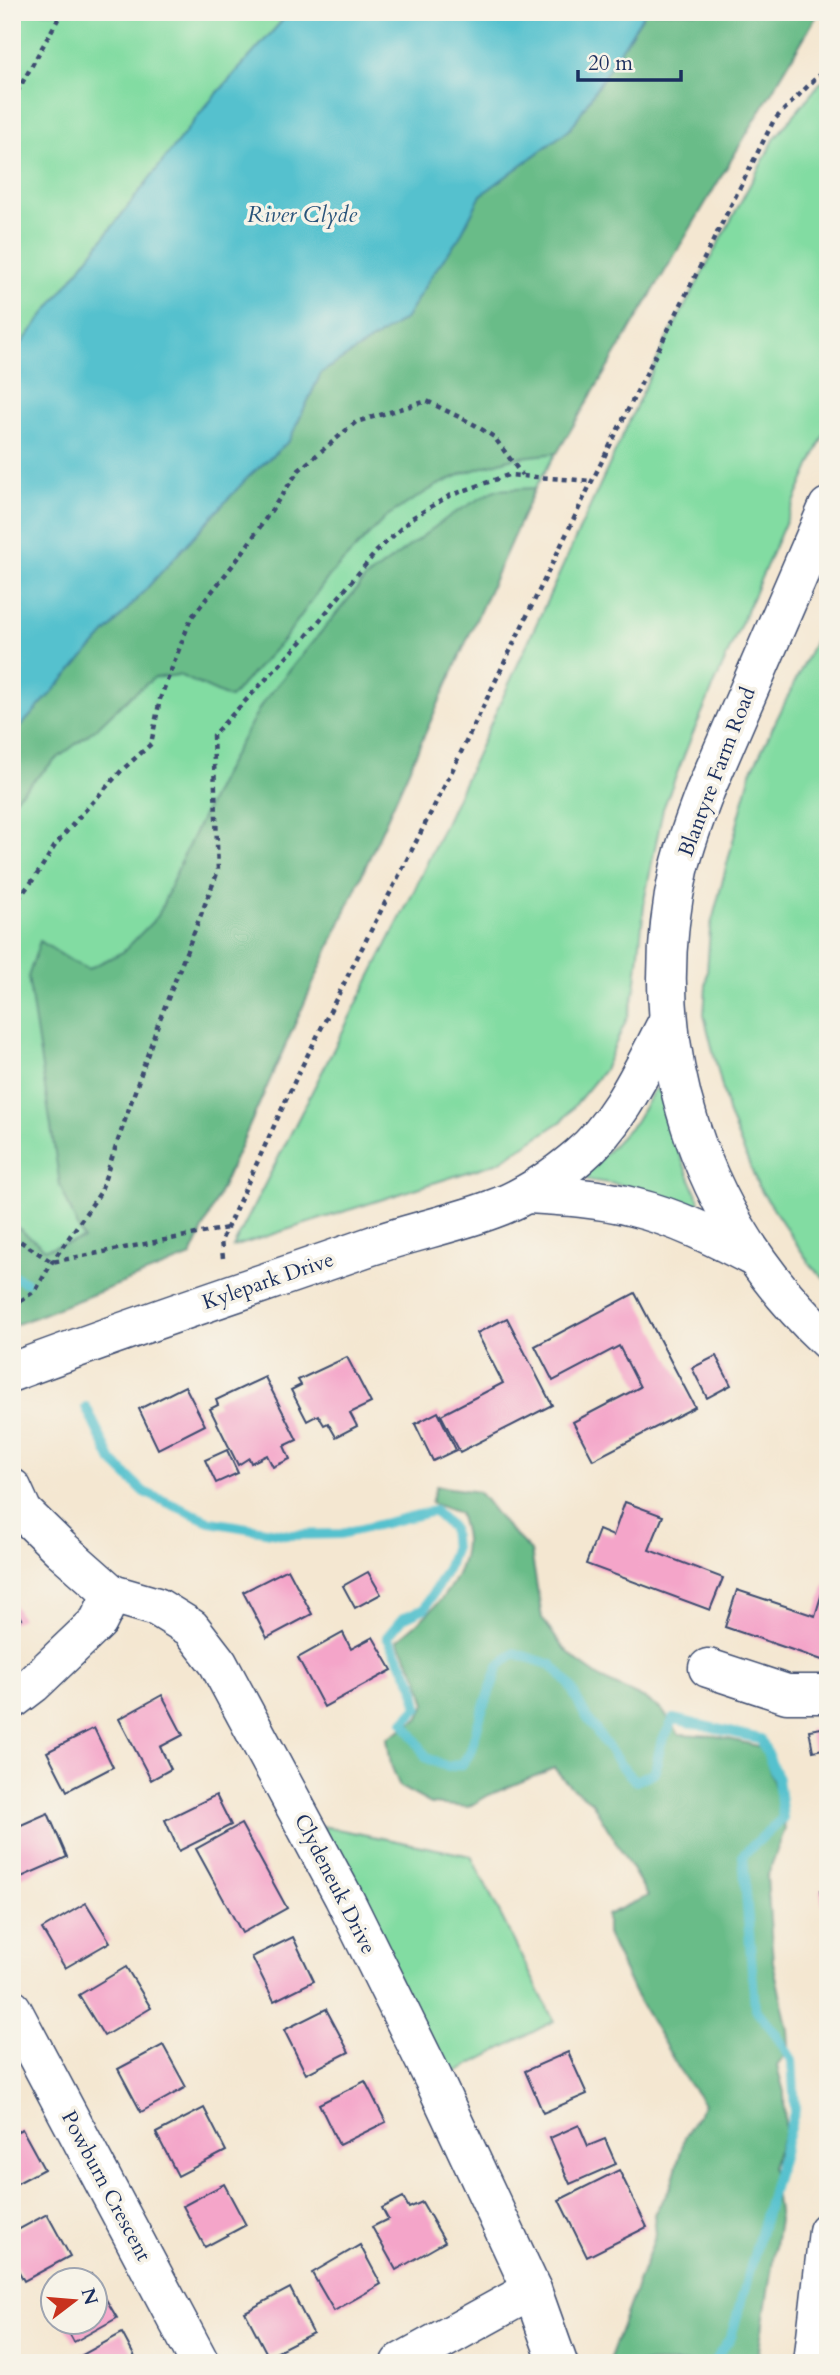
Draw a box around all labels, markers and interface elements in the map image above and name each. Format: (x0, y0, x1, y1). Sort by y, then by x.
scale bar (578, 38, 681, 82)
text: 20 m (588, 49, 633, 78)
water label: River Clyde (247, 199, 357, 230)
street label: Blantyre Farm Road (671, 683, 763, 861)
street label: Kylepark Drive (198, 1245, 338, 1317)
street label: Clydeneuk Drive (287, 1809, 383, 1959)
street label: Powburn Crescent (54, 2106, 158, 2267)
north arrow (38, 2266, 108, 2336)
text: N (75, 2285, 104, 2309)

